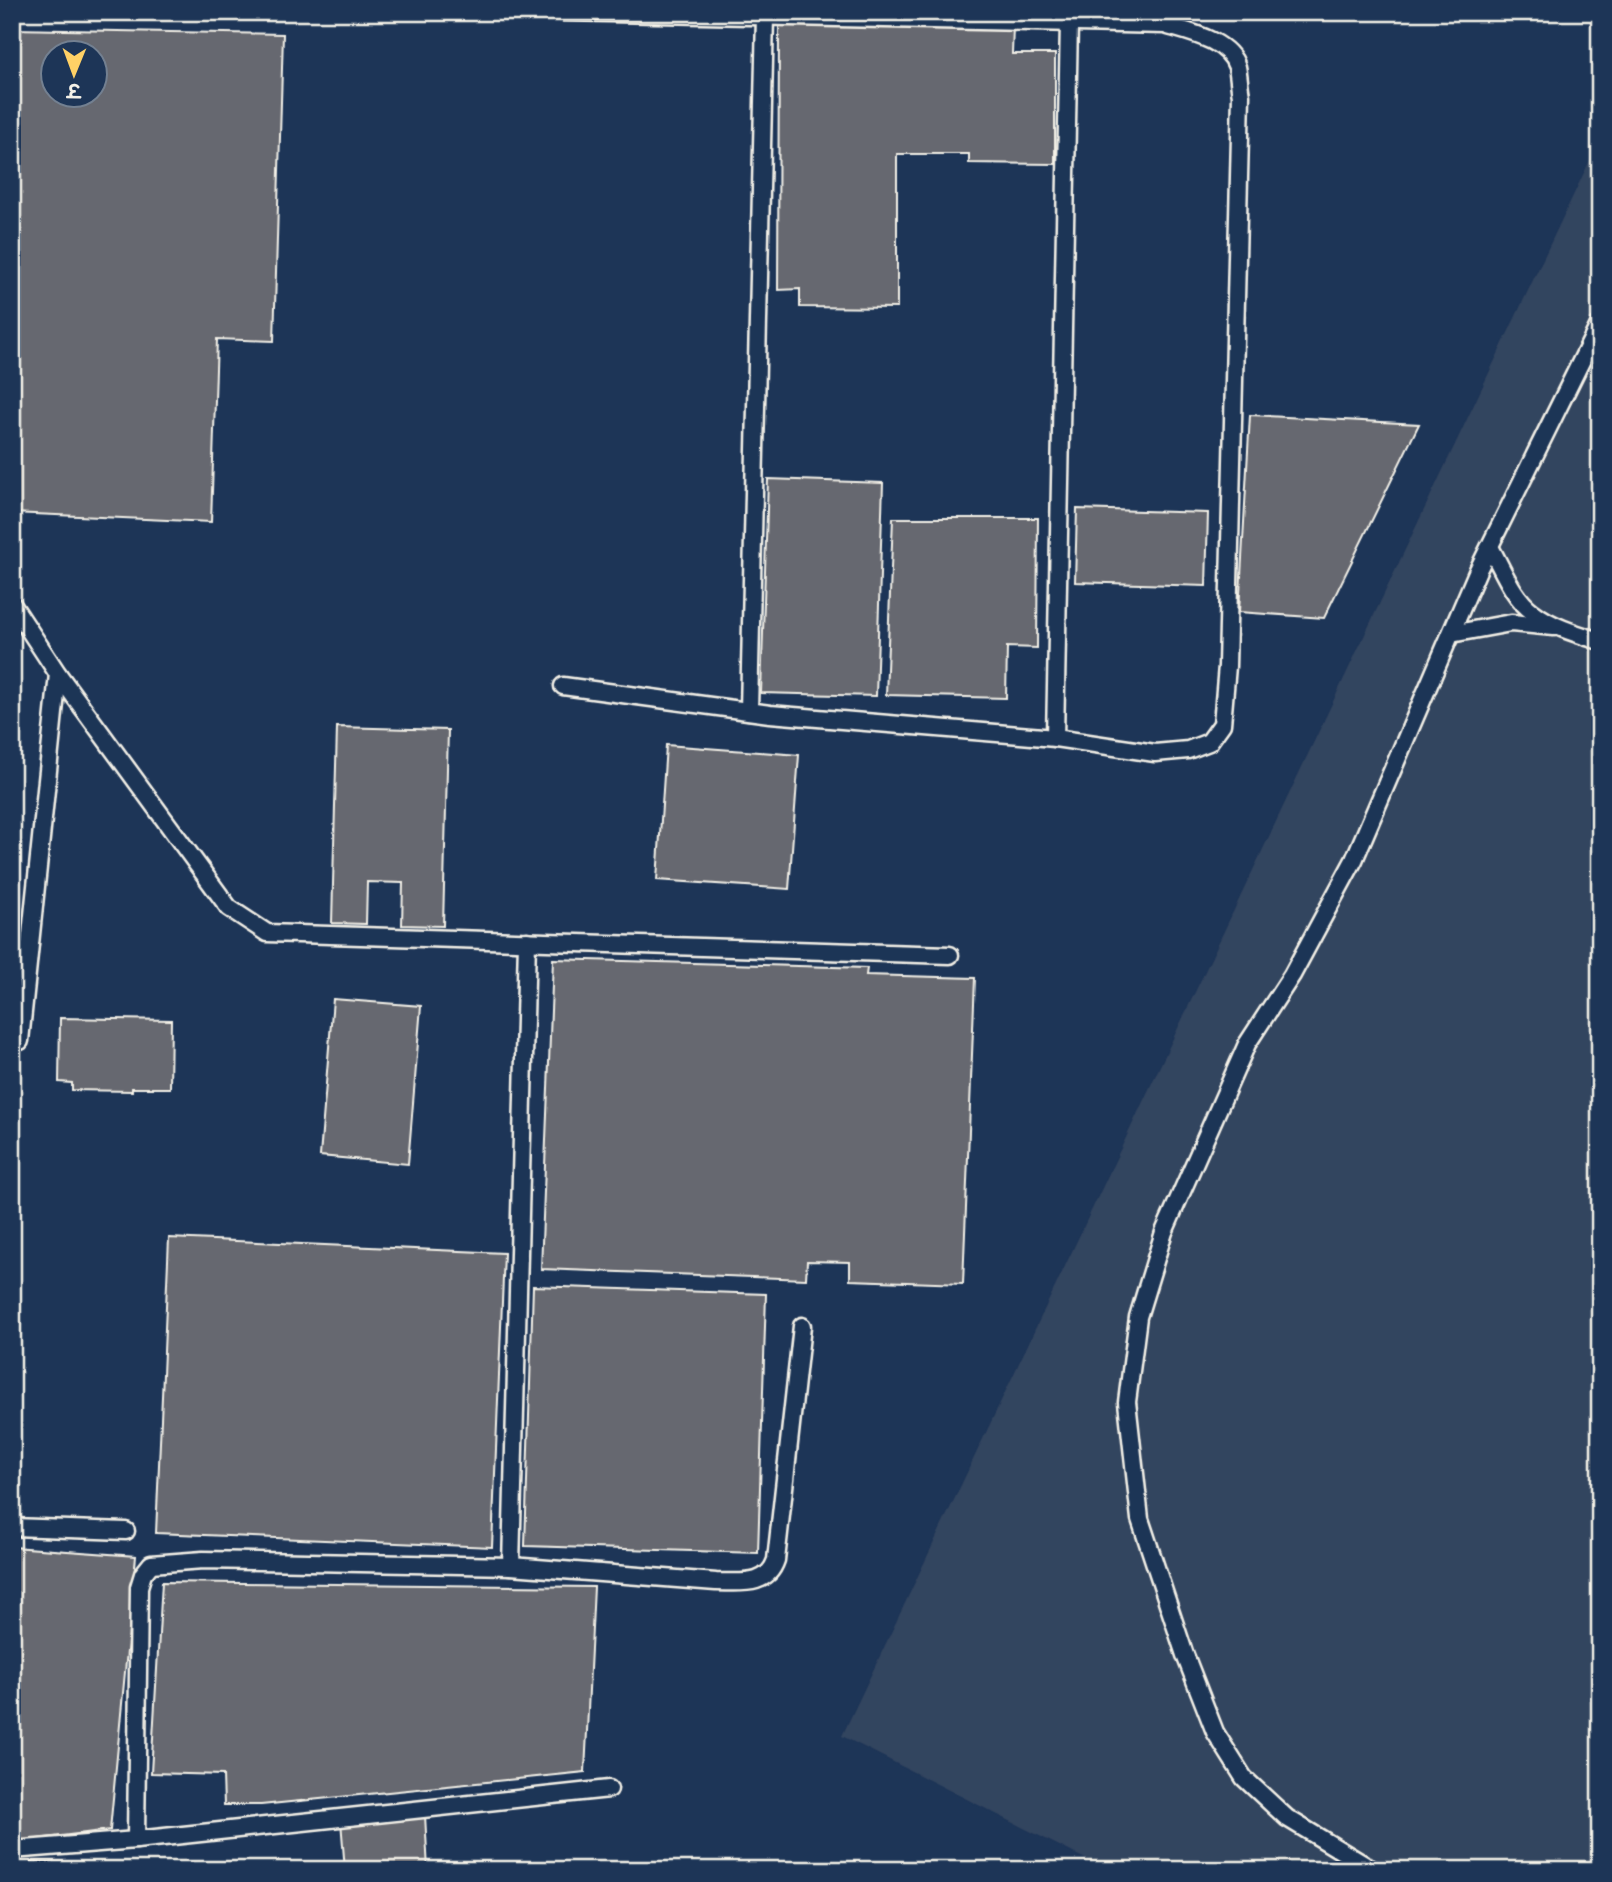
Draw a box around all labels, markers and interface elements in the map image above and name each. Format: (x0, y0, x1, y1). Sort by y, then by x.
north arrow (38, 38, 108, 108)
text: उ (65, 79, 82, 103)

